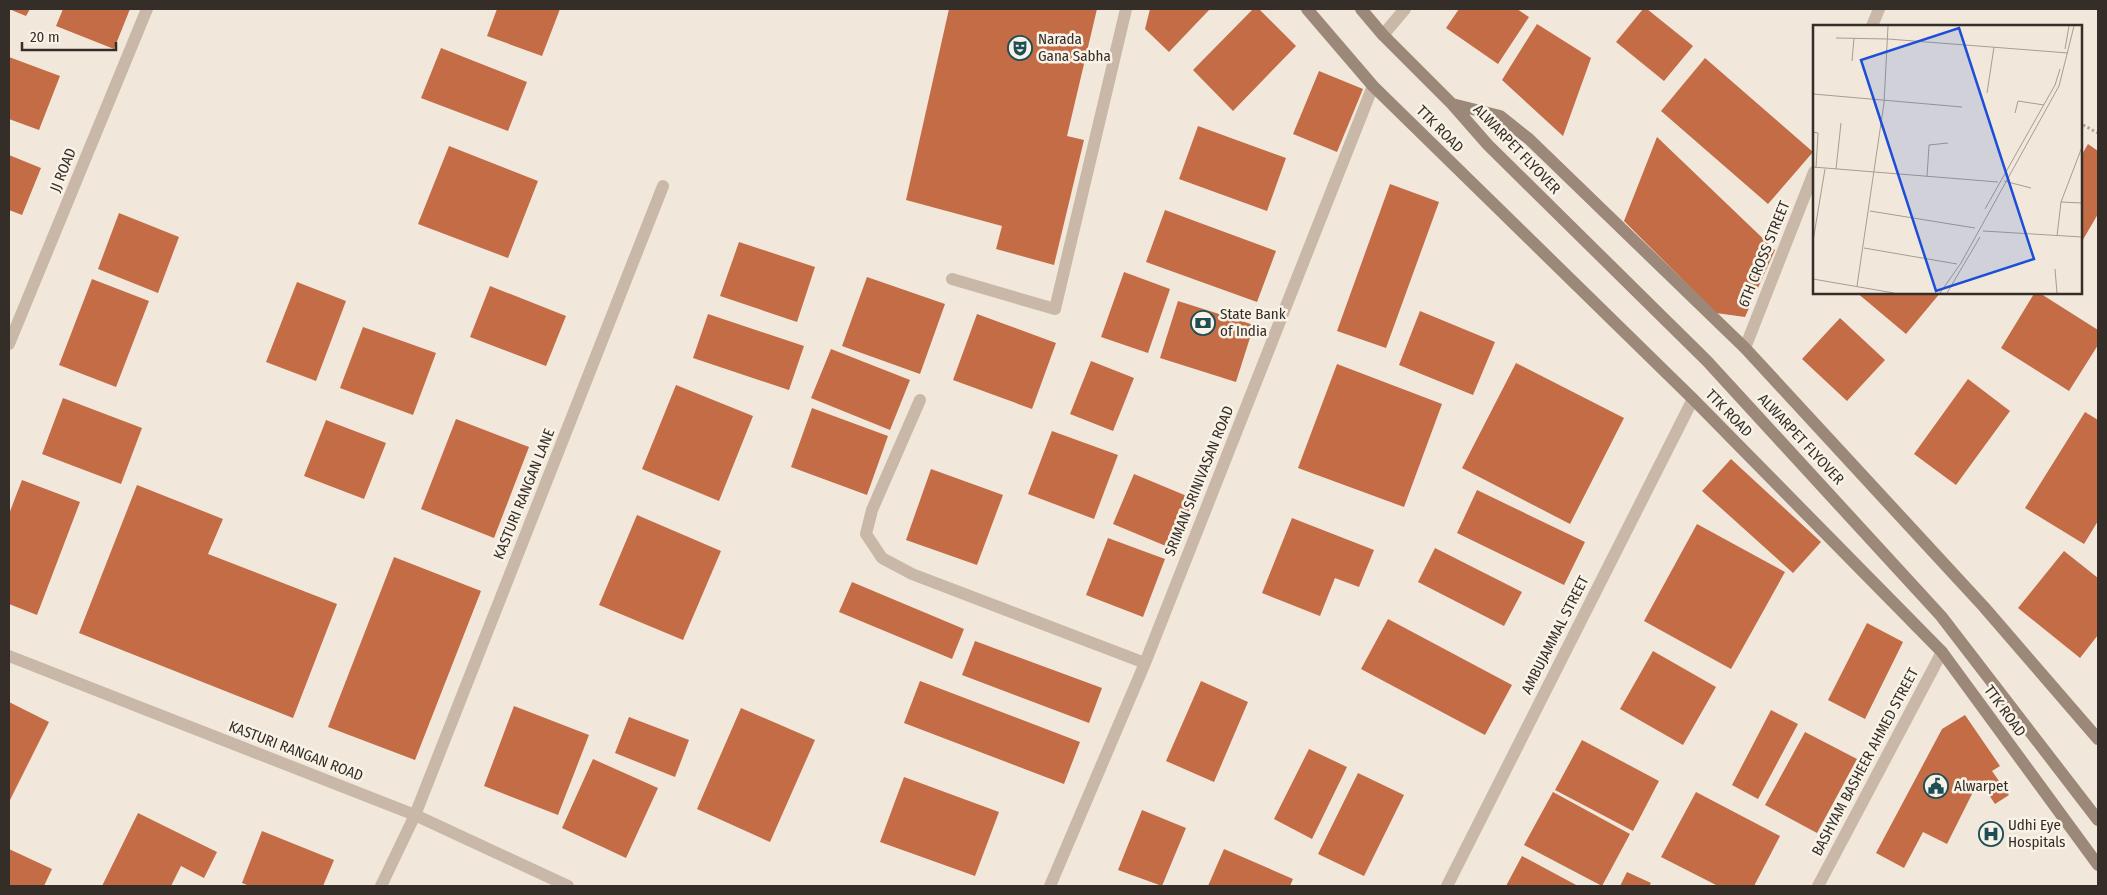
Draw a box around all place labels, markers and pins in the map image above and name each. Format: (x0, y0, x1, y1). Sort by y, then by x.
place label: Narada Gana Sabha (1038, 30, 1111, 65)
theatre icon: Narada Gana Sabha (1007, 35, 1033, 61)
place label: State Bank of India (1220, 305, 1286, 340)
bank icon: State Bank of India (1190, 310, 1216, 336)
public building icon: Alwarpet (1923, 773, 1949, 799)
place label: Alwarpet (1954, 777, 2008, 795)
place label: Udhi Eye Hospitals (2008, 816, 2066, 851)
hospital icon: Udhi Eye Hospitals (1978, 821, 2004, 847)

